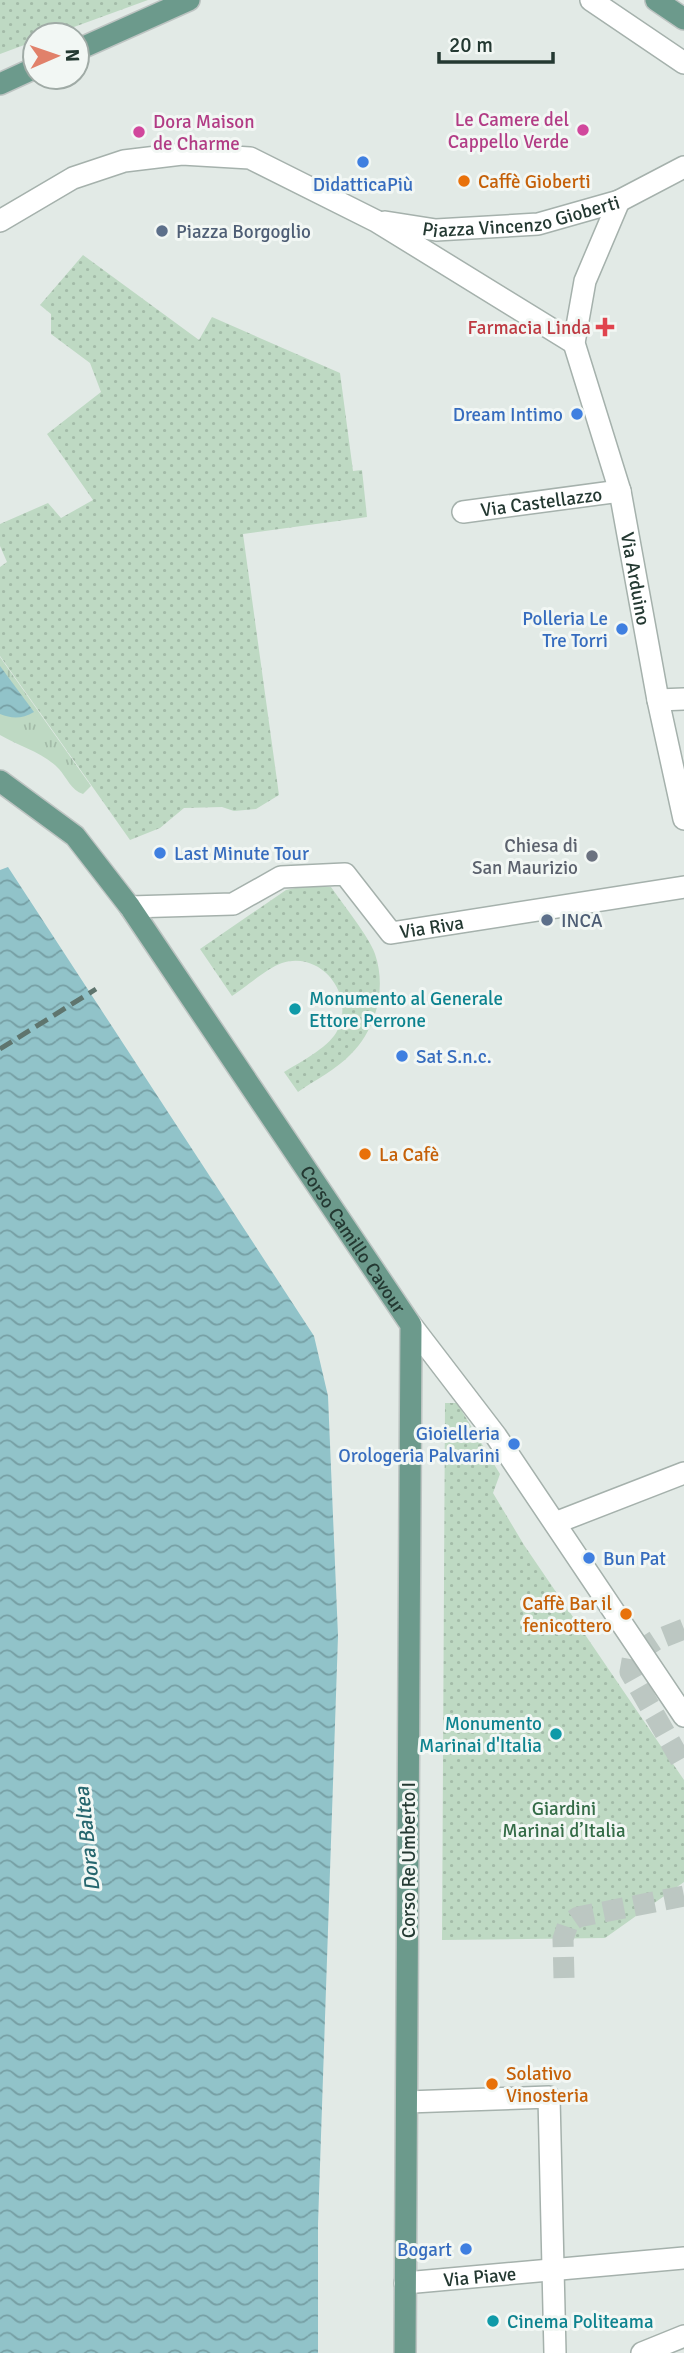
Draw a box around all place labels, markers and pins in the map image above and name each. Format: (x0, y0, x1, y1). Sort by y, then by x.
place label: Le Camere del Cappello Verde (448, 108, 569, 154)
place label: Dora Maison de Charme (153, 110, 255, 156)
marker: Le Camere del Cappello Verde (575, 122, 591, 138)
marker: Dora Maison de Charme (131, 124, 147, 140)
marker: DidatticaPiù (355, 154, 371, 170)
place label: Caffè Gioberti (478, 170, 591, 194)
place label: DidatticaPiù (313, 173, 413, 197)
marker: Caffè Gioberti (456, 173, 472, 189)
place label: Piazza Borgoglio (176, 220, 311, 244)
marker: Piazza Borgoglio (154, 223, 170, 239)
place label: Farmacia Linda (468, 316, 591, 340)
marker: Farmacia Linda (597, 319, 613, 335)
place label: Dream Intimo (453, 403, 563, 427)
marker: Dream Intimo (569, 406, 585, 422)
place label: Polleria Le Tre Torri (522, 607, 608, 653)
marker: Polleria Le Tre Torri (614, 621, 630, 637)
place label: Chiesa di San Maurizio (472, 834, 578, 880)
place label: Last Minute Tour (174, 842, 309, 866)
marker: Last Minute Tour (152, 845, 168, 861)
marker: Chiesa di San Maurizio (584, 848, 600, 864)
place label: INCA (561, 909, 603, 933)
marker: INCA (539, 912, 555, 928)
place label: Monumento al Generale Ettore Perrone (309, 987, 503, 1033)
marker: Monumento al Generale Ettore Perrone (287, 1001, 303, 1017)
place label: Sat S.n.c. (416, 1045, 492, 1069)
marker: Sat S.n.c. (394, 1048, 410, 1064)
place label: La Cafè (379, 1143, 439, 1167)
marker: La Cafè (357, 1146, 373, 1162)
place label: Gioielleria Orologeria Palvarini (338, 1422, 500, 1468)
marker: Gioielleria Orologeria Palvarini (506, 1436, 522, 1452)
place label: Bun Pat (603, 1547, 666, 1571)
marker: Bun Pat (581, 1550, 597, 1566)
place label: Caffè Bar il fenicottero (522, 1592, 612, 1638)
marker: Caffè Bar il fenicottero (618, 1606, 634, 1622)
place label: Monumento Marinai d'Italia (419, 1712, 542, 1758)
marker: Monumento Marinai d'Italia (548, 1726, 564, 1742)
place label: Solativo Vinosteria (506, 2062, 589, 2108)
marker: Solativo Vinosteria (484, 2076, 500, 2092)
place label: Bogart (397, 2238, 452, 2262)
marker: Bogart (458, 2241, 474, 2257)
place label: Cinema Politeama (507, 2310, 654, 2334)
marker: Cinema Politeama (485, 2313, 501, 2329)

